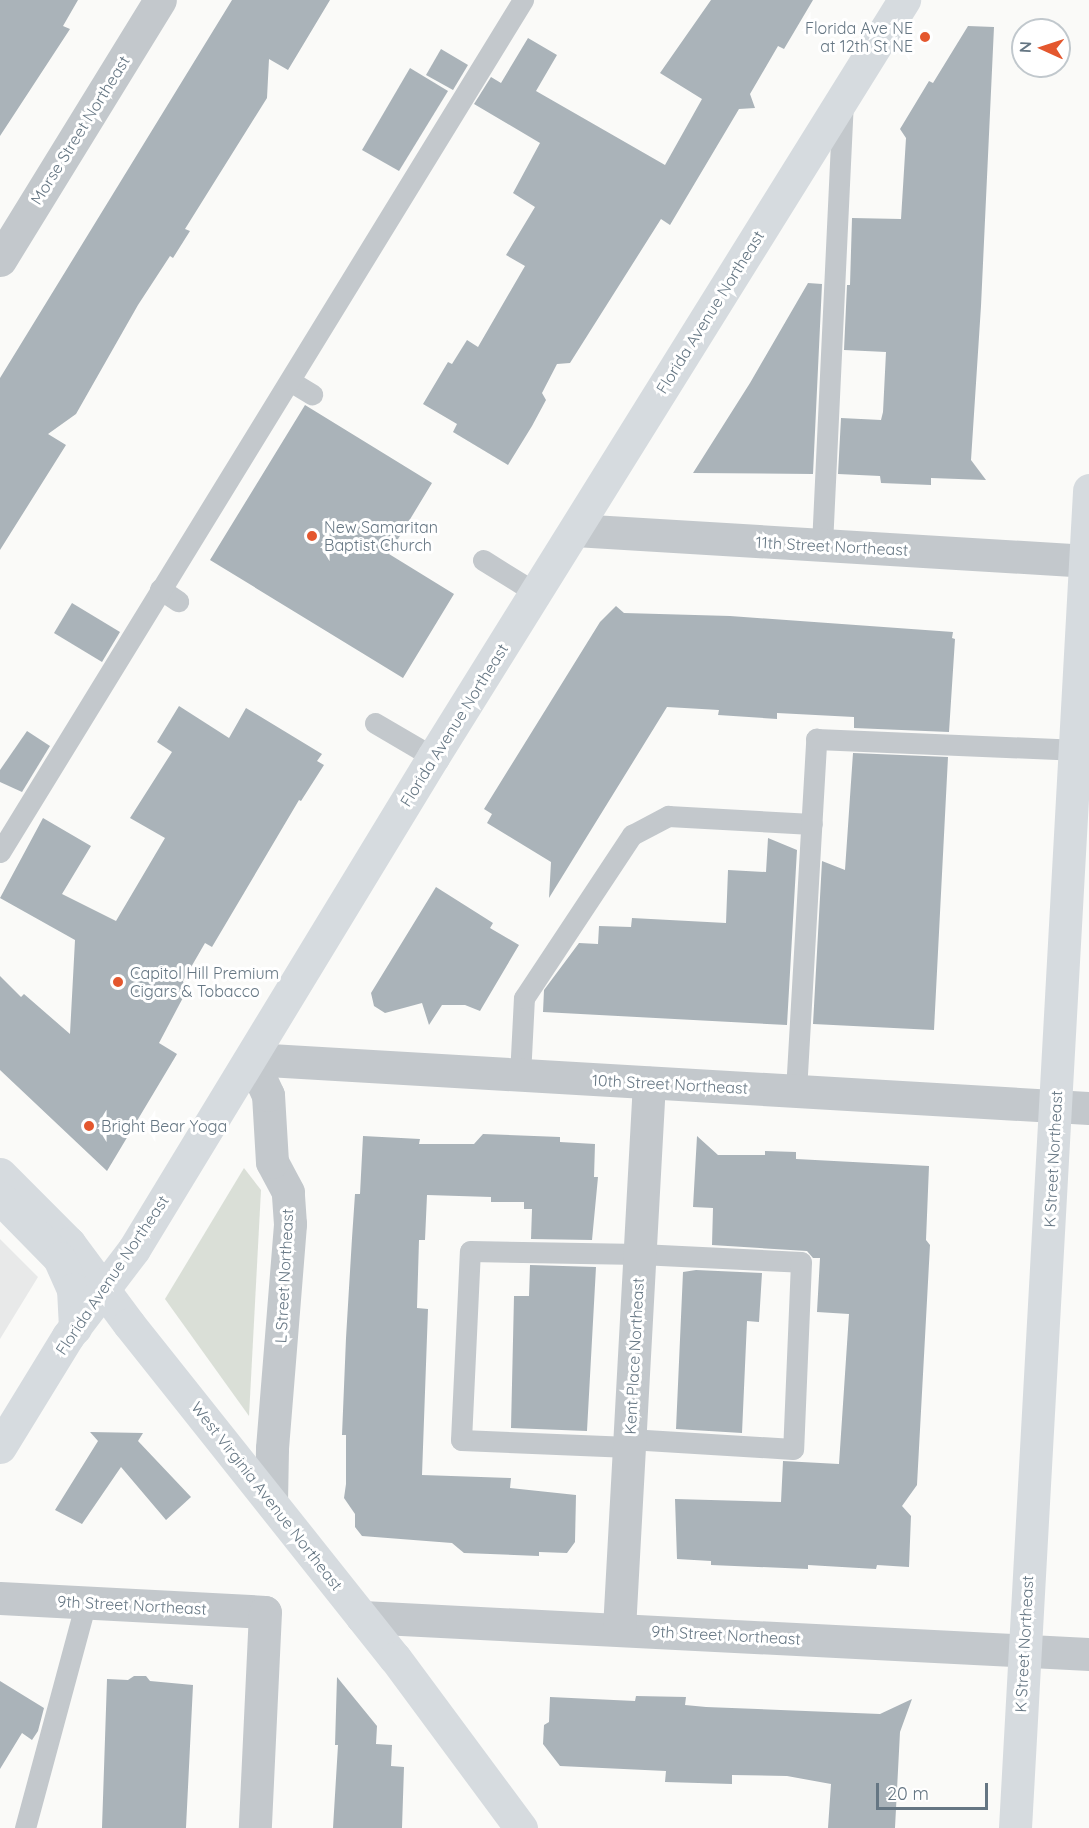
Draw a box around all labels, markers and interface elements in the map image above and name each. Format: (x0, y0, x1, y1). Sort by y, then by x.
place label: Florida Ave NE at 12th St NE (805, 18, 913, 56)
north arrow (1011, 18, 1071, 78)
marker: Florida Ave NE at 12th St NE (918, 30, 932, 44)
text: N (1015, 41, 1035, 54)
street label: Morse Street Northeast (26, 52, 134, 208)
street label: Florida Avenue Northeast (652, 227, 768, 397)
place label: New Samaritan Baptist Church (324, 517, 438, 555)
marker: New Samaritan Baptist Church (305, 529, 319, 543)
street label: 11th Street Northeast (755, 532, 909, 560)
street label: Florida Avenue Northeast (396, 640, 512, 810)
place label: Capitol Hill Premium Cigars & Tobacco (130, 963, 279, 1001)
marker: Capitol Hill Premium Cigars & Tobacco (111, 975, 125, 989)
street label: 10th Street Northeast (592, 1070, 748, 1098)
street label: K Street Northeast (1040, 1090, 1066, 1228)
place label: Bright Bear Yoga (101, 1116, 227, 1136)
marker: Bright Bear Yoga (82, 1119, 96, 1133)
street label: Florida Avenue Northeast (51, 1192, 173, 1358)
street label: L Street Northeast (271, 1208, 297, 1344)
street label: Kent Place Northeast (620, 1277, 648, 1435)
street label: West Virginia Avenue Northeast (187, 1398, 347, 1594)
street label: K Street Northeast (1011, 1575, 1037, 1713)
street label: 9th Street Northeast (57, 1591, 207, 1619)
street label: 9th Street Northeast (651, 1621, 801, 1649)
scale bar (879, 1771, 992, 1809)
text: 20 m (887, 1782, 929, 1805)

